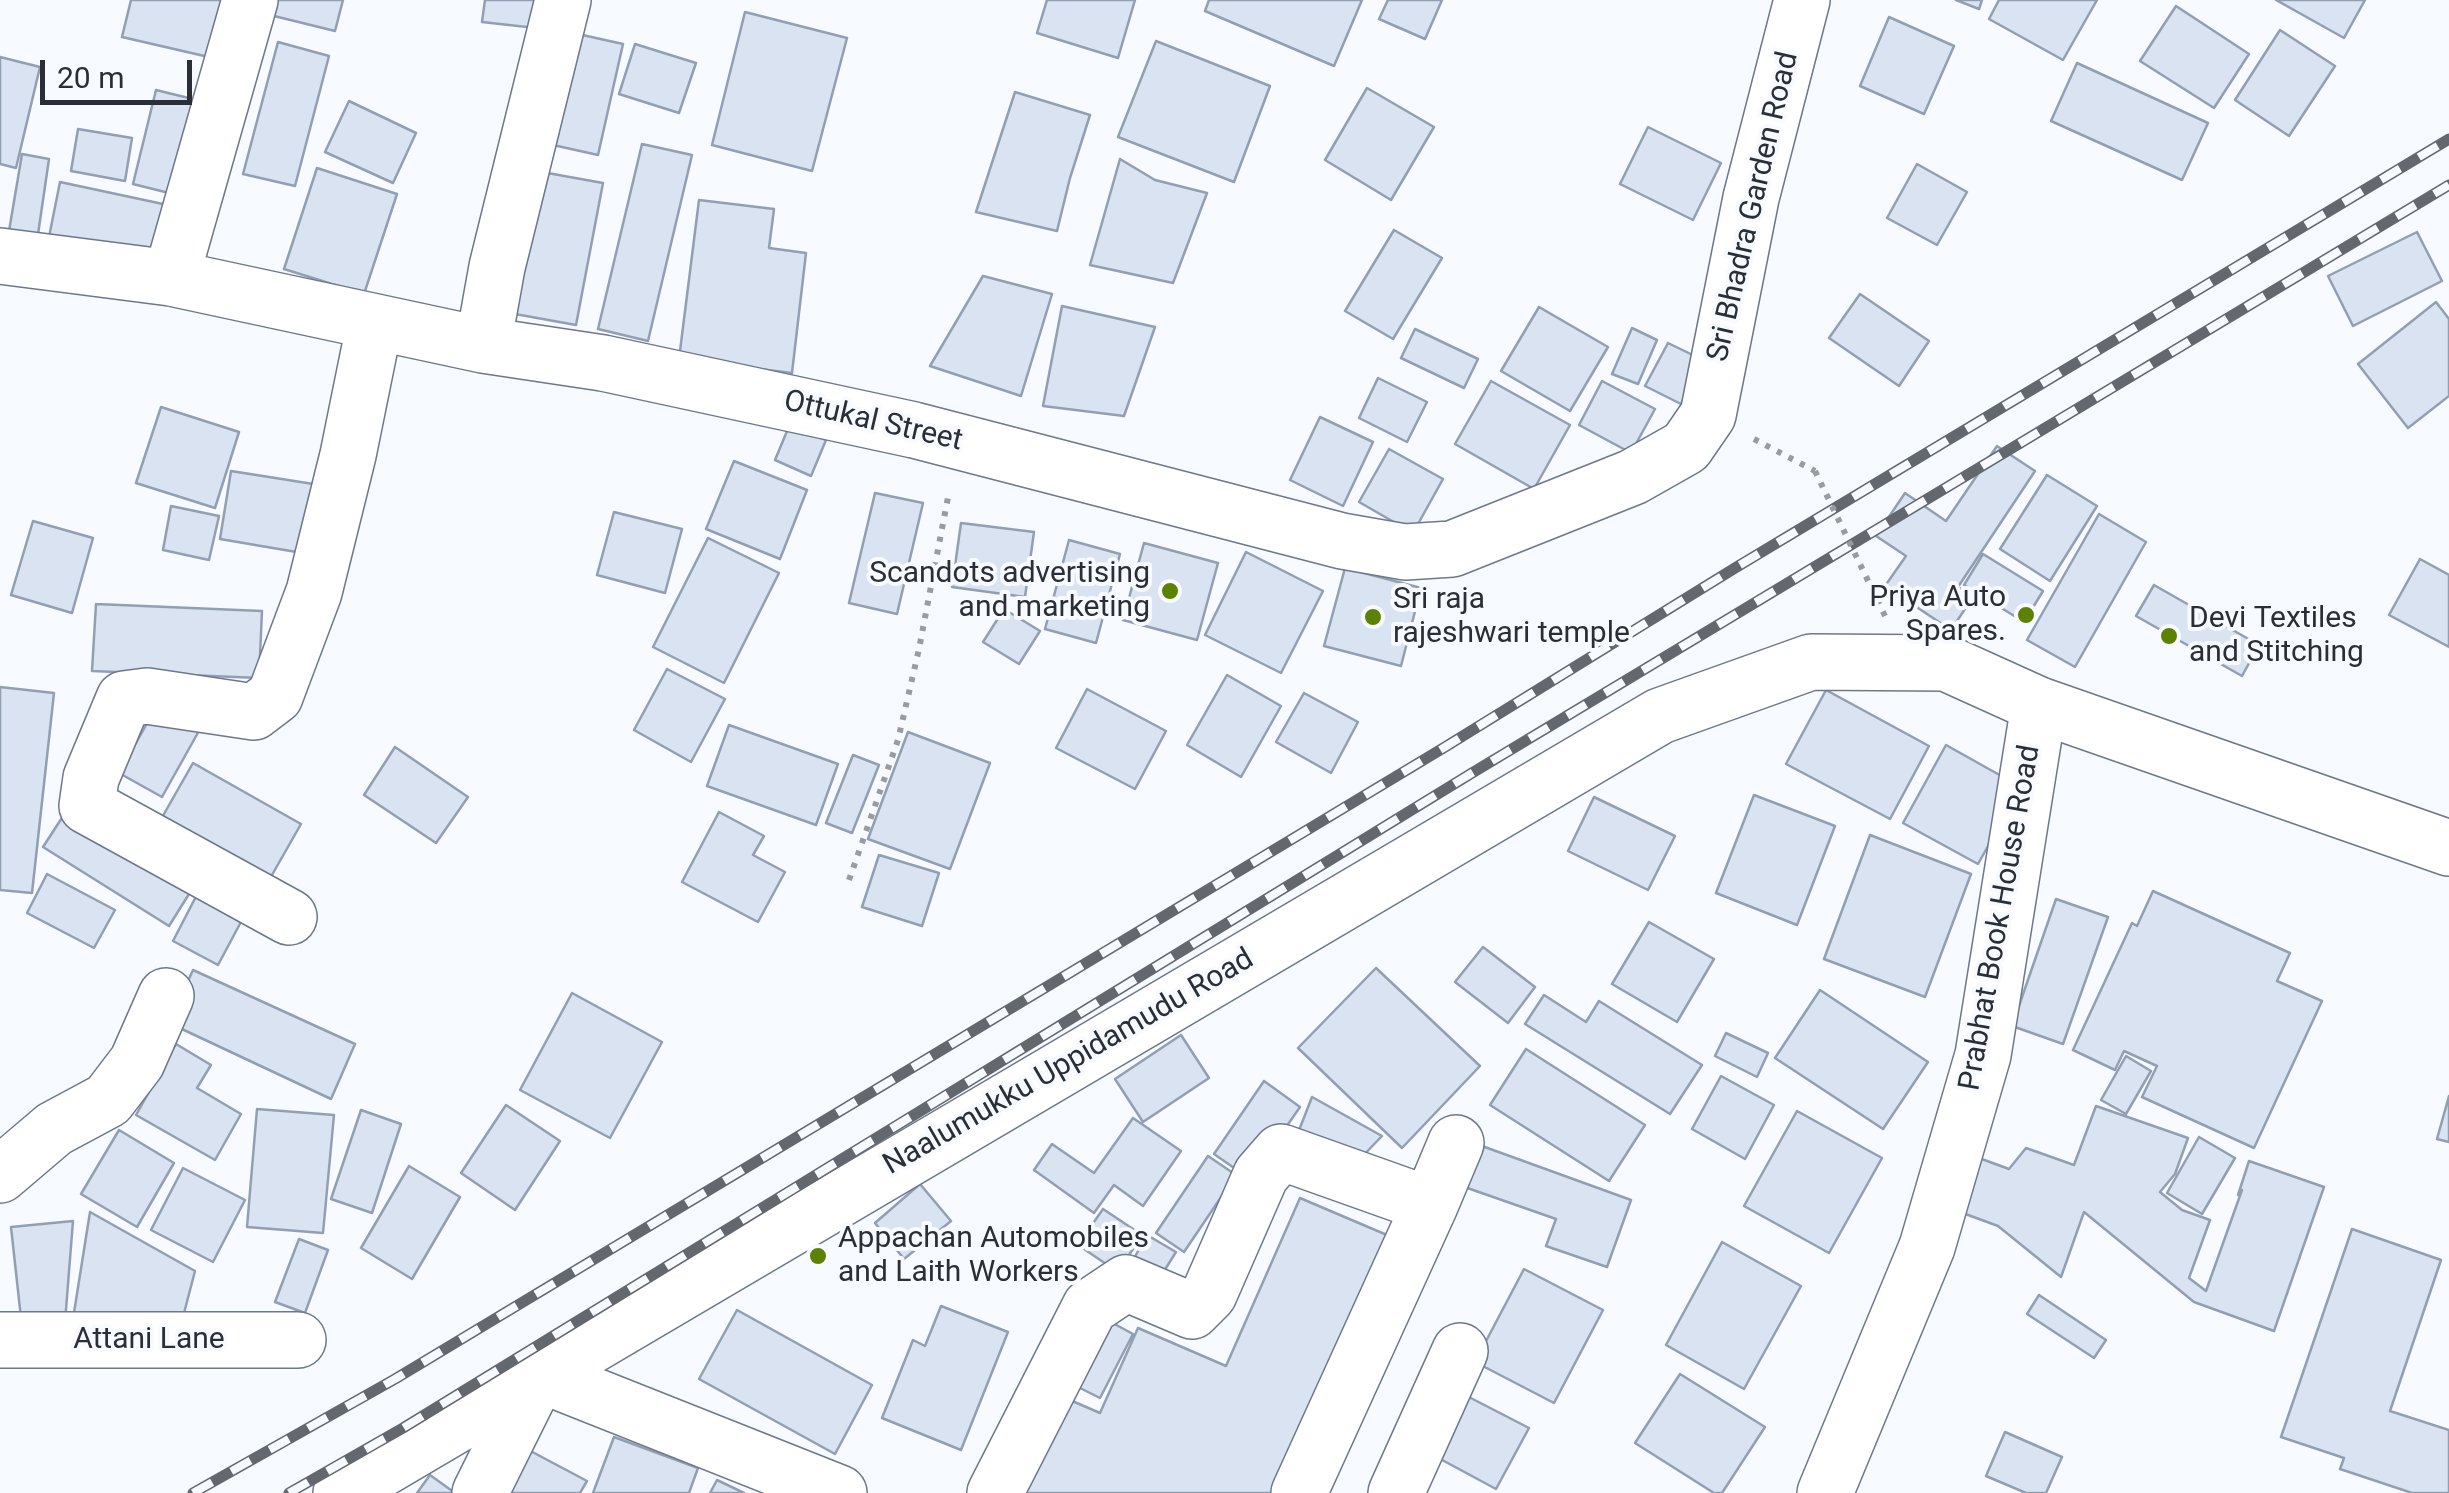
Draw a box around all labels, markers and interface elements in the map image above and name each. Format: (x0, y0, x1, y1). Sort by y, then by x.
scale bar (45, 40, 198, 102)
street label: Sri Bhadra Garden Road (1701, 49, 1807, 365)
text: 20 m (57, 60, 124, 95)
street label: Ottukal Street (780, 384, 966, 460)
place label: Scandots advertising and marketing (869, 556, 1150, 626)
marker: Scandots advertising and marketing (1159, 580, 1181, 602)
place label: Priya Auto Spares. (1869, 580, 2006, 650)
place label: Sri raja rajeshwari temple (1393, 582, 1630, 652)
place label: Devi Textiles and Stitching (2189, 601, 2364, 672)
marker: Priya Auto Spares. (2015, 604, 2037, 626)
marker: Sri raja rajeshwari temple (1362, 606, 1384, 628)
marker: Devi Textiles and Stitching (2158, 625, 2180, 647)
street label: Prabhat Book House Road (1953, 743, 2049, 1093)
street label: Naalumukku Uppidamudu Road (878, 942, 1260, 1184)
place label: Appachan Automobiles and Laith Workers (838, 1221, 1149, 1292)
marker: Appachan Automobiles and Laith Workers (807, 1245, 829, 1267)
street label: Attani Lane (73, 1322, 225, 1358)

